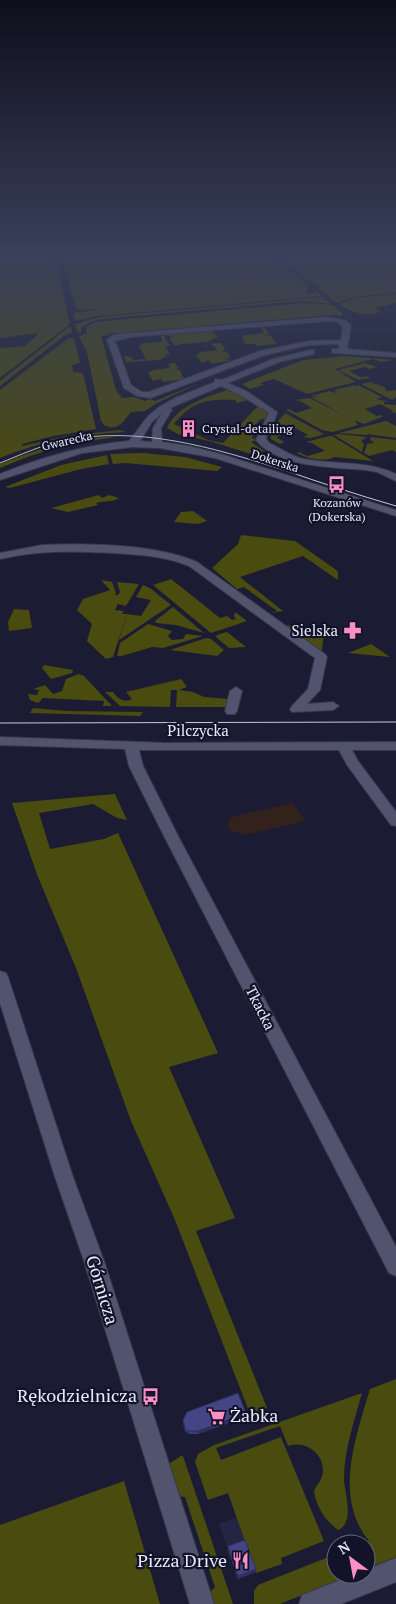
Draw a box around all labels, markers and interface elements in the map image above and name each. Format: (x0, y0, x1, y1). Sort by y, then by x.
building icon: Crystal-detailing (178, 419, 198, 439)
place label: Crystal-detailing (202, 421, 293, 436)
street label: Gwarecka (40, 427, 94, 454)
street label: Dokerska (249, 446, 301, 475)
bus stop icon: Kozanów (Dokerska) (327, 474, 347, 494)
place label: Kozanów (Dokerska) (308, 495, 366, 524)
place label: Sielska (292, 620, 338, 640)
pharmacy icon: Sielska (342, 621, 362, 641)
street label: Pilczycka (167, 720, 229, 740)
street label: Tkacka (241, 982, 281, 1033)
street label: Górnicza (81, 1252, 125, 1327)
place label: Rękodzielnicza (17, 1383, 137, 1407)
bus stop icon: Rękodzielnicza (141, 1386, 161, 1406)
place label: Żabka (230, 1403, 278, 1427)
supermarket icon: Żabka (206, 1406, 226, 1426)
north arrow (326, 1534, 376, 1584)
text: N (334, 1536, 354, 1558)
place label: Pizza Drive (137, 1548, 227, 1572)
restaurant icon: Pizza Drive (231, 1551, 251, 1571)

